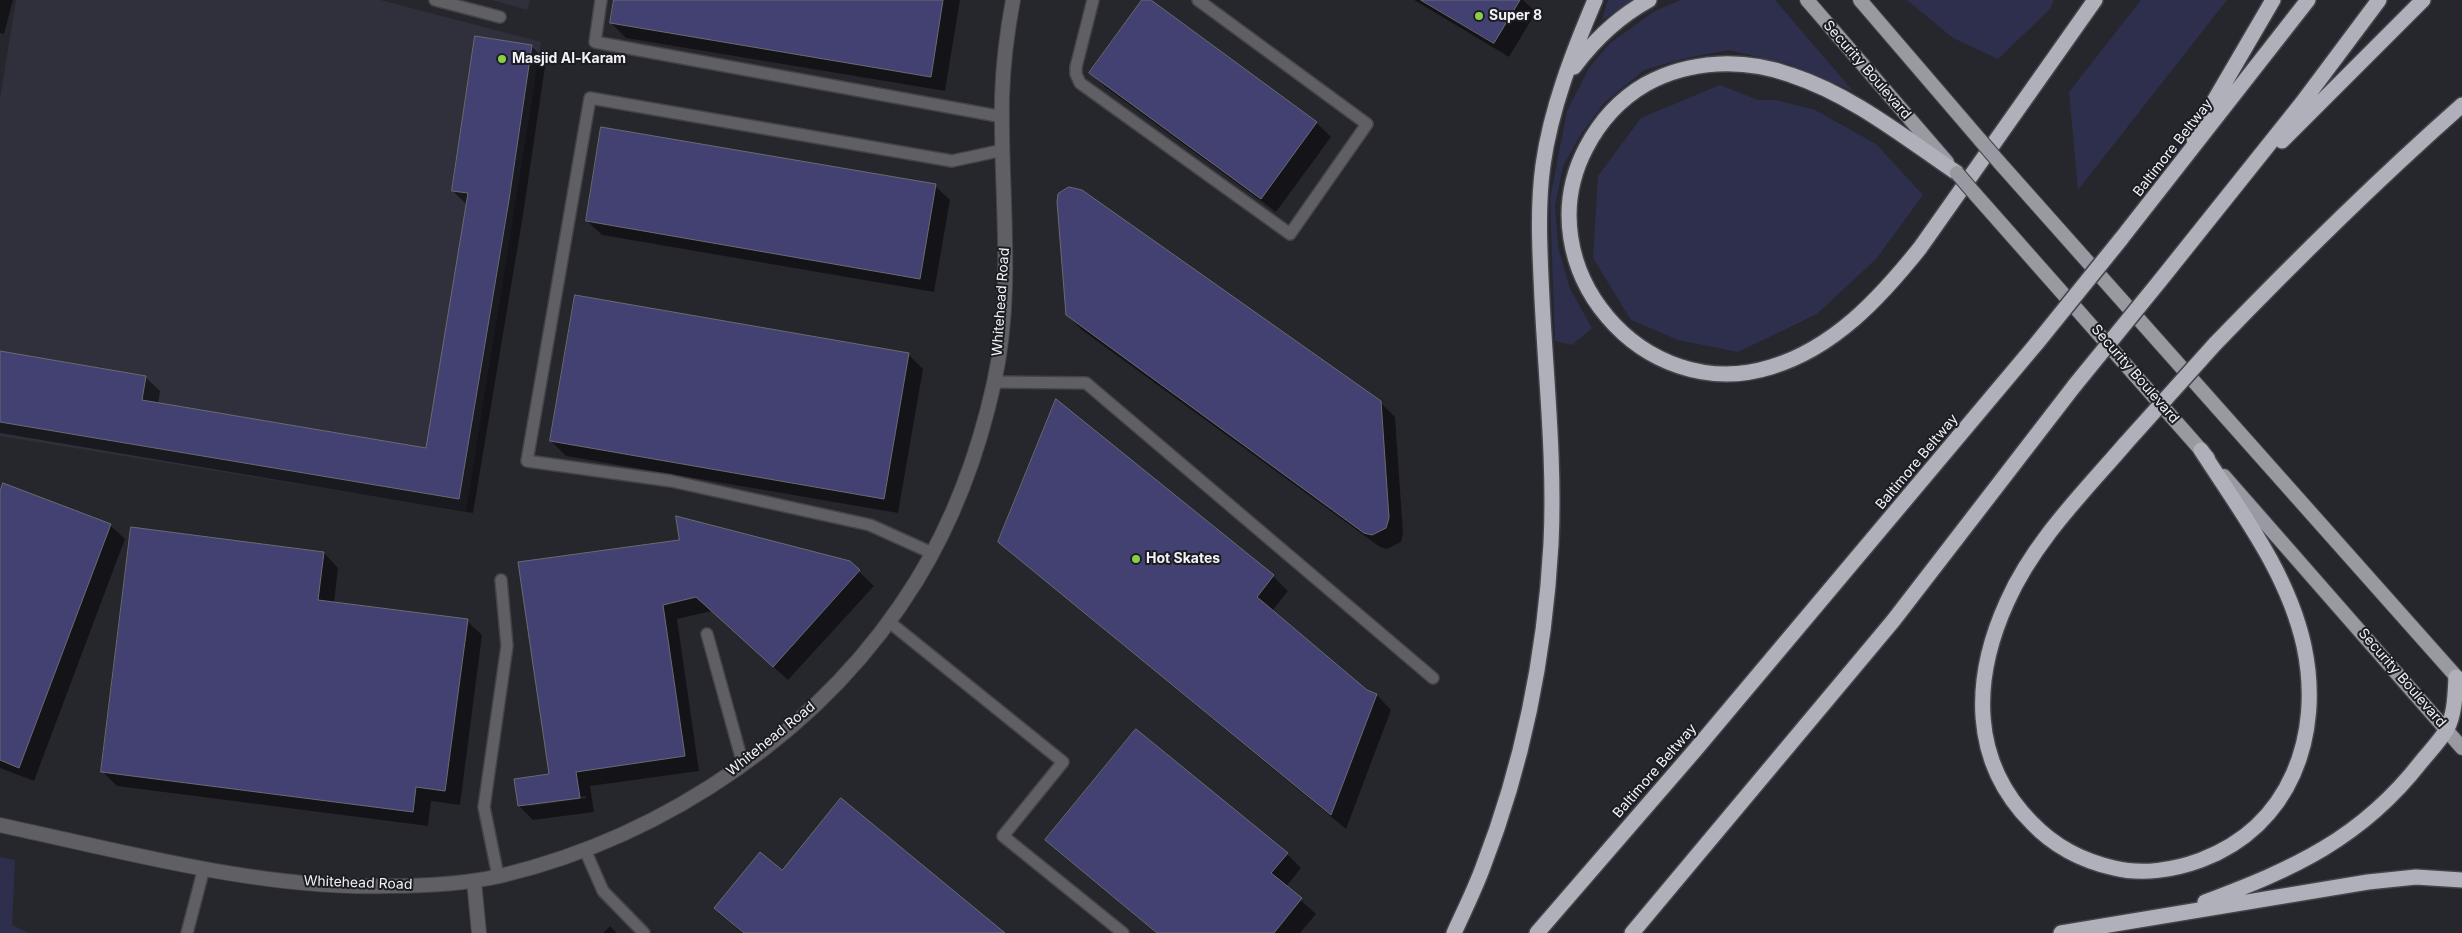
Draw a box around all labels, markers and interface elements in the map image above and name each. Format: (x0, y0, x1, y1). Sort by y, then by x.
place label: Super 8 (1489, 8, 1542, 24)
marker: Super 8 (1473, 10, 1485, 22)
street label: Security Boulevard (1820, 17, 1914, 123)
place label: Masjid Al-Karam (512, 51, 626, 67)
marker: Masjid Al-Karam (496, 53, 508, 65)
street label: Baltimore Beltway (2130, 96, 2216, 200)
street label: Whitehead Road (989, 247, 1013, 357)
street label: Security Boulevard (2088, 321, 2182, 427)
street label: Baltimore Beltway (1872, 411, 1962, 513)
place label: Hot Skates (1146, 551, 1220, 567)
marker: Hot Skates (1130, 553, 1142, 565)
street label: Security Boulevard (2355, 625, 2449, 731)
street label: Whitehead Road (723, 698, 819, 780)
street label: Baltimore Beltway (1610, 721, 1700, 821)
street label: Whitehead Road (303, 873, 413, 893)

